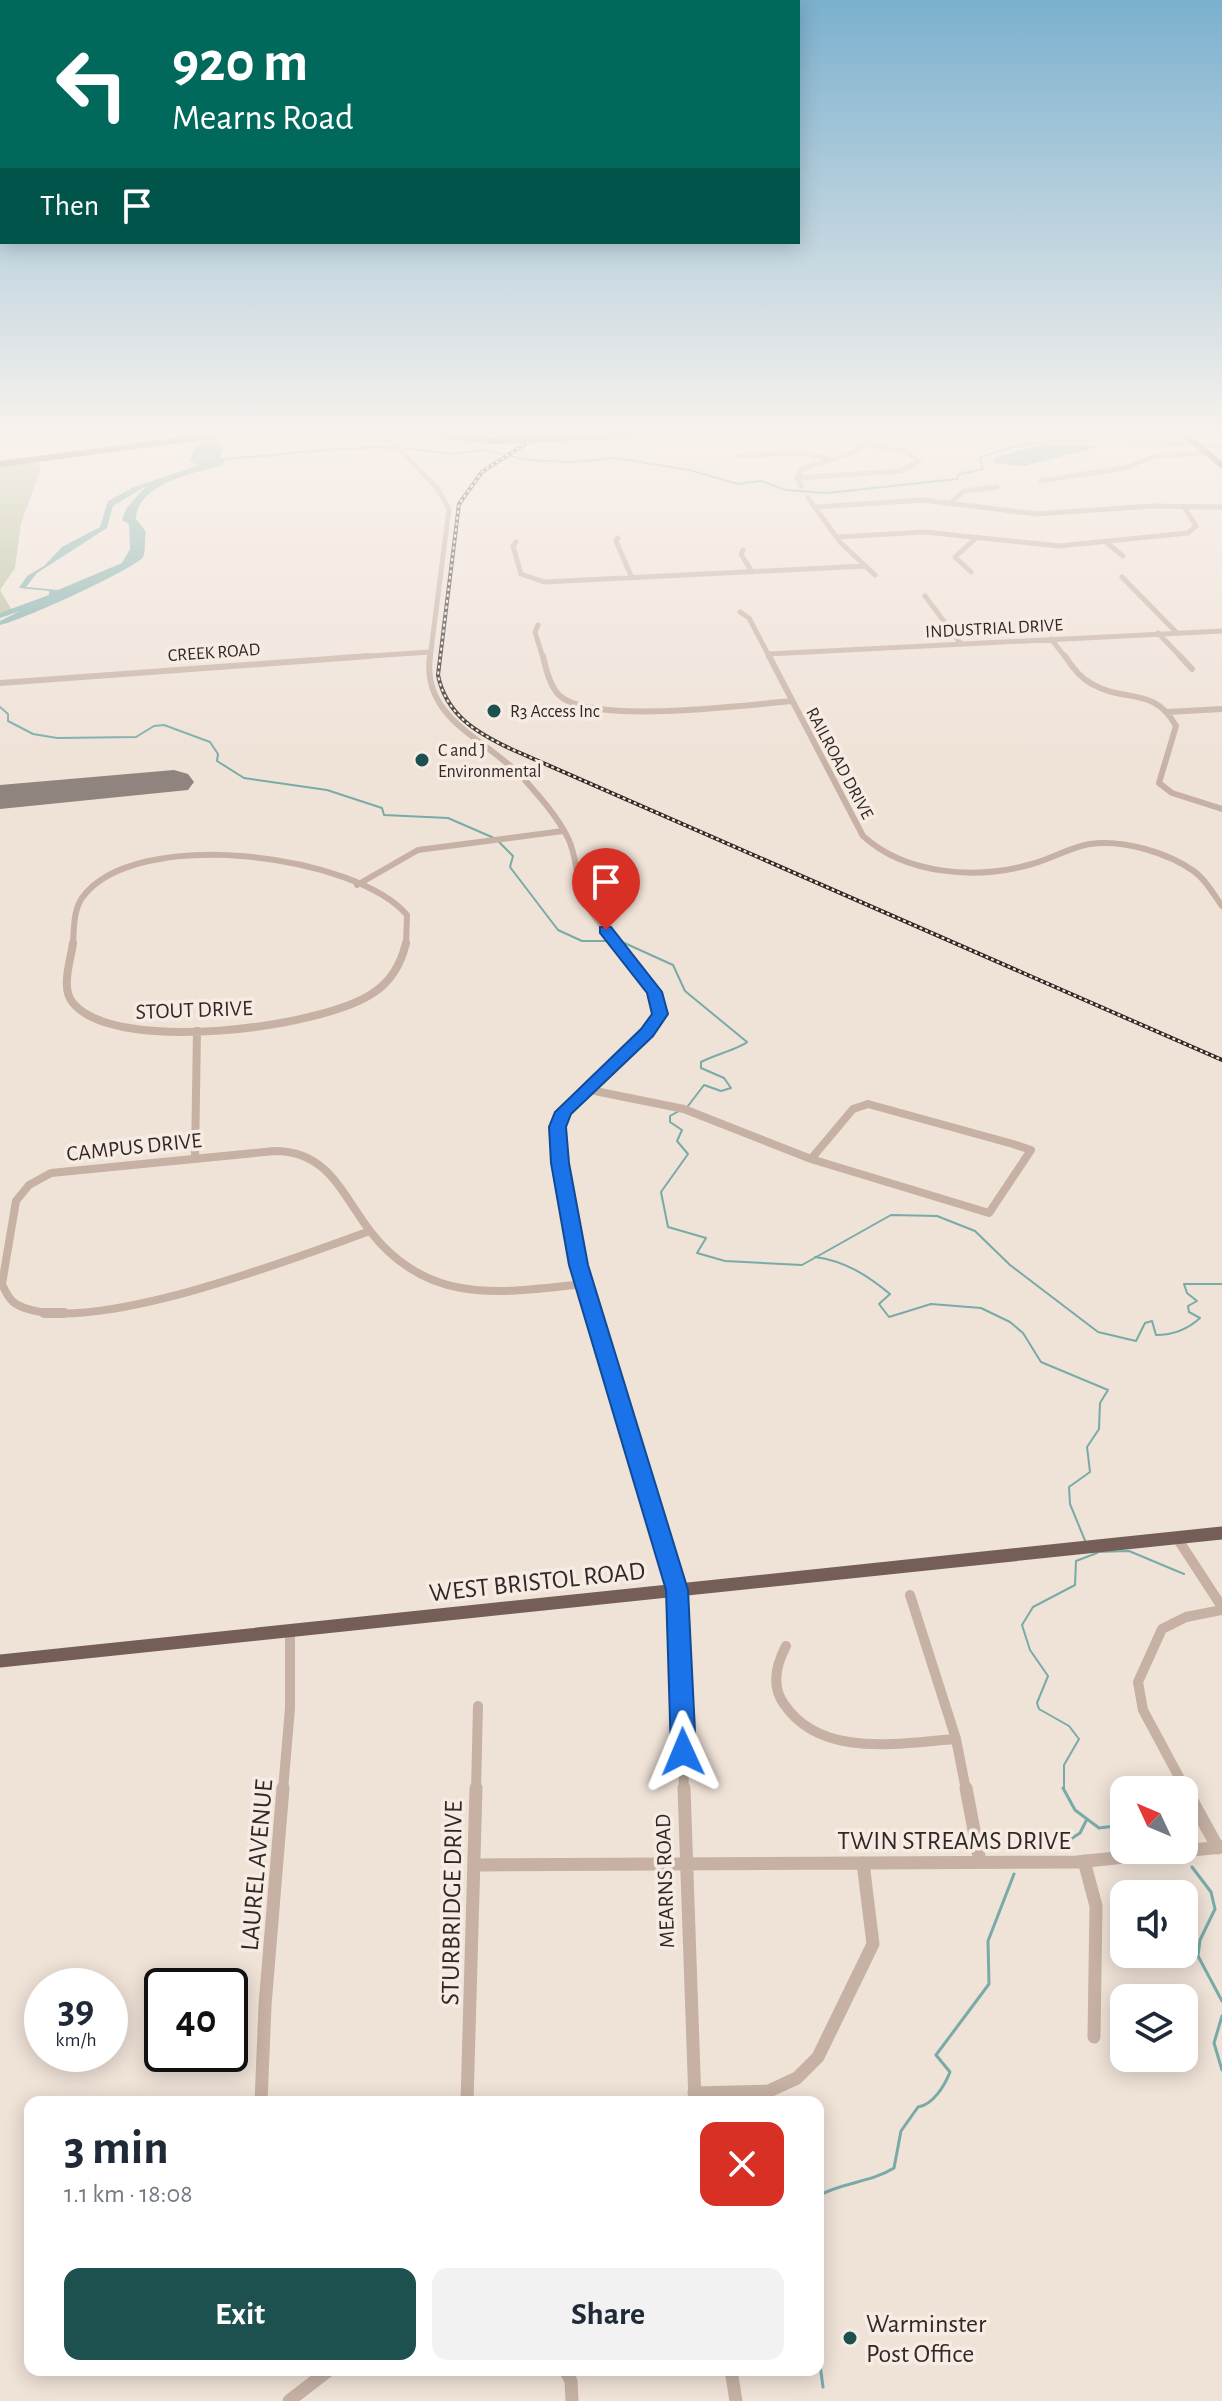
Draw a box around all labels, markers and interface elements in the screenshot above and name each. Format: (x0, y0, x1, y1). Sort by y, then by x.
icon: left (40, 32, 144, 136)
text: 920 m (172, 35, 308, 91)
text: Mearns Road (172, 100, 354, 136)
icon: arrive (115, 184, 159, 228)
text: Then (40, 191, 99, 221)
street label: INDUSTRIAL DRIVE (925, 616, 1064, 642)
street label: CREEK ROAD (167, 641, 261, 665)
marker: R3 Access Inc (485, 702, 503, 720)
place label: R3 Access Inc (510, 703, 600, 721)
street label: RAILROAD DRIVE (802, 705, 876, 823)
place label: C and J Environmental (438, 742, 541, 781)
marker: C and J Environmental (413, 751, 431, 769)
pin (572, 848, 640, 930)
icon: arrive (584, 860, 628, 904)
street label: STOUT DRIVE (135, 997, 253, 1023)
street label: CAMPUS DRIVE (65, 1129, 203, 1165)
street label: WEST BRISTOL ROAD (428, 1558, 647, 1606)
position arrow (641, 1710, 725, 1794)
north arrow (1110, 1776, 1198, 1864)
map controls (1110, 1776, 1198, 2072)
street label: LAUREL AVENUE (237, 1778, 277, 1952)
street label: STURBRIDGE DRIVE (437, 1800, 467, 2006)
street label: MEARNS ROAD (652, 1813, 678, 1949)
street label: TWIN STREAMS DRIVE (837, 1828, 1071, 1854)
button: sound (1110, 1880, 1198, 1968)
speed limit sign: 40 (144, 1968, 248, 2072)
button: layers (1110, 1984, 1198, 2072)
text: 39 (58, 1990, 94, 2030)
text: km/h (55, 2030, 97, 2050)
button: close (700, 2122, 784, 2206)
text: 3 min (64, 2125, 169, 2173)
text: 1.1 km · 18:08 (64, 2181, 193, 2207)
button: Exit (64, 2268, 416, 2360)
button: Share (432, 2268, 784, 2360)
place label: Warminster Post Office (866, 2311, 987, 2367)
marker: Warminster Post Office (841, 2329, 859, 2347)

